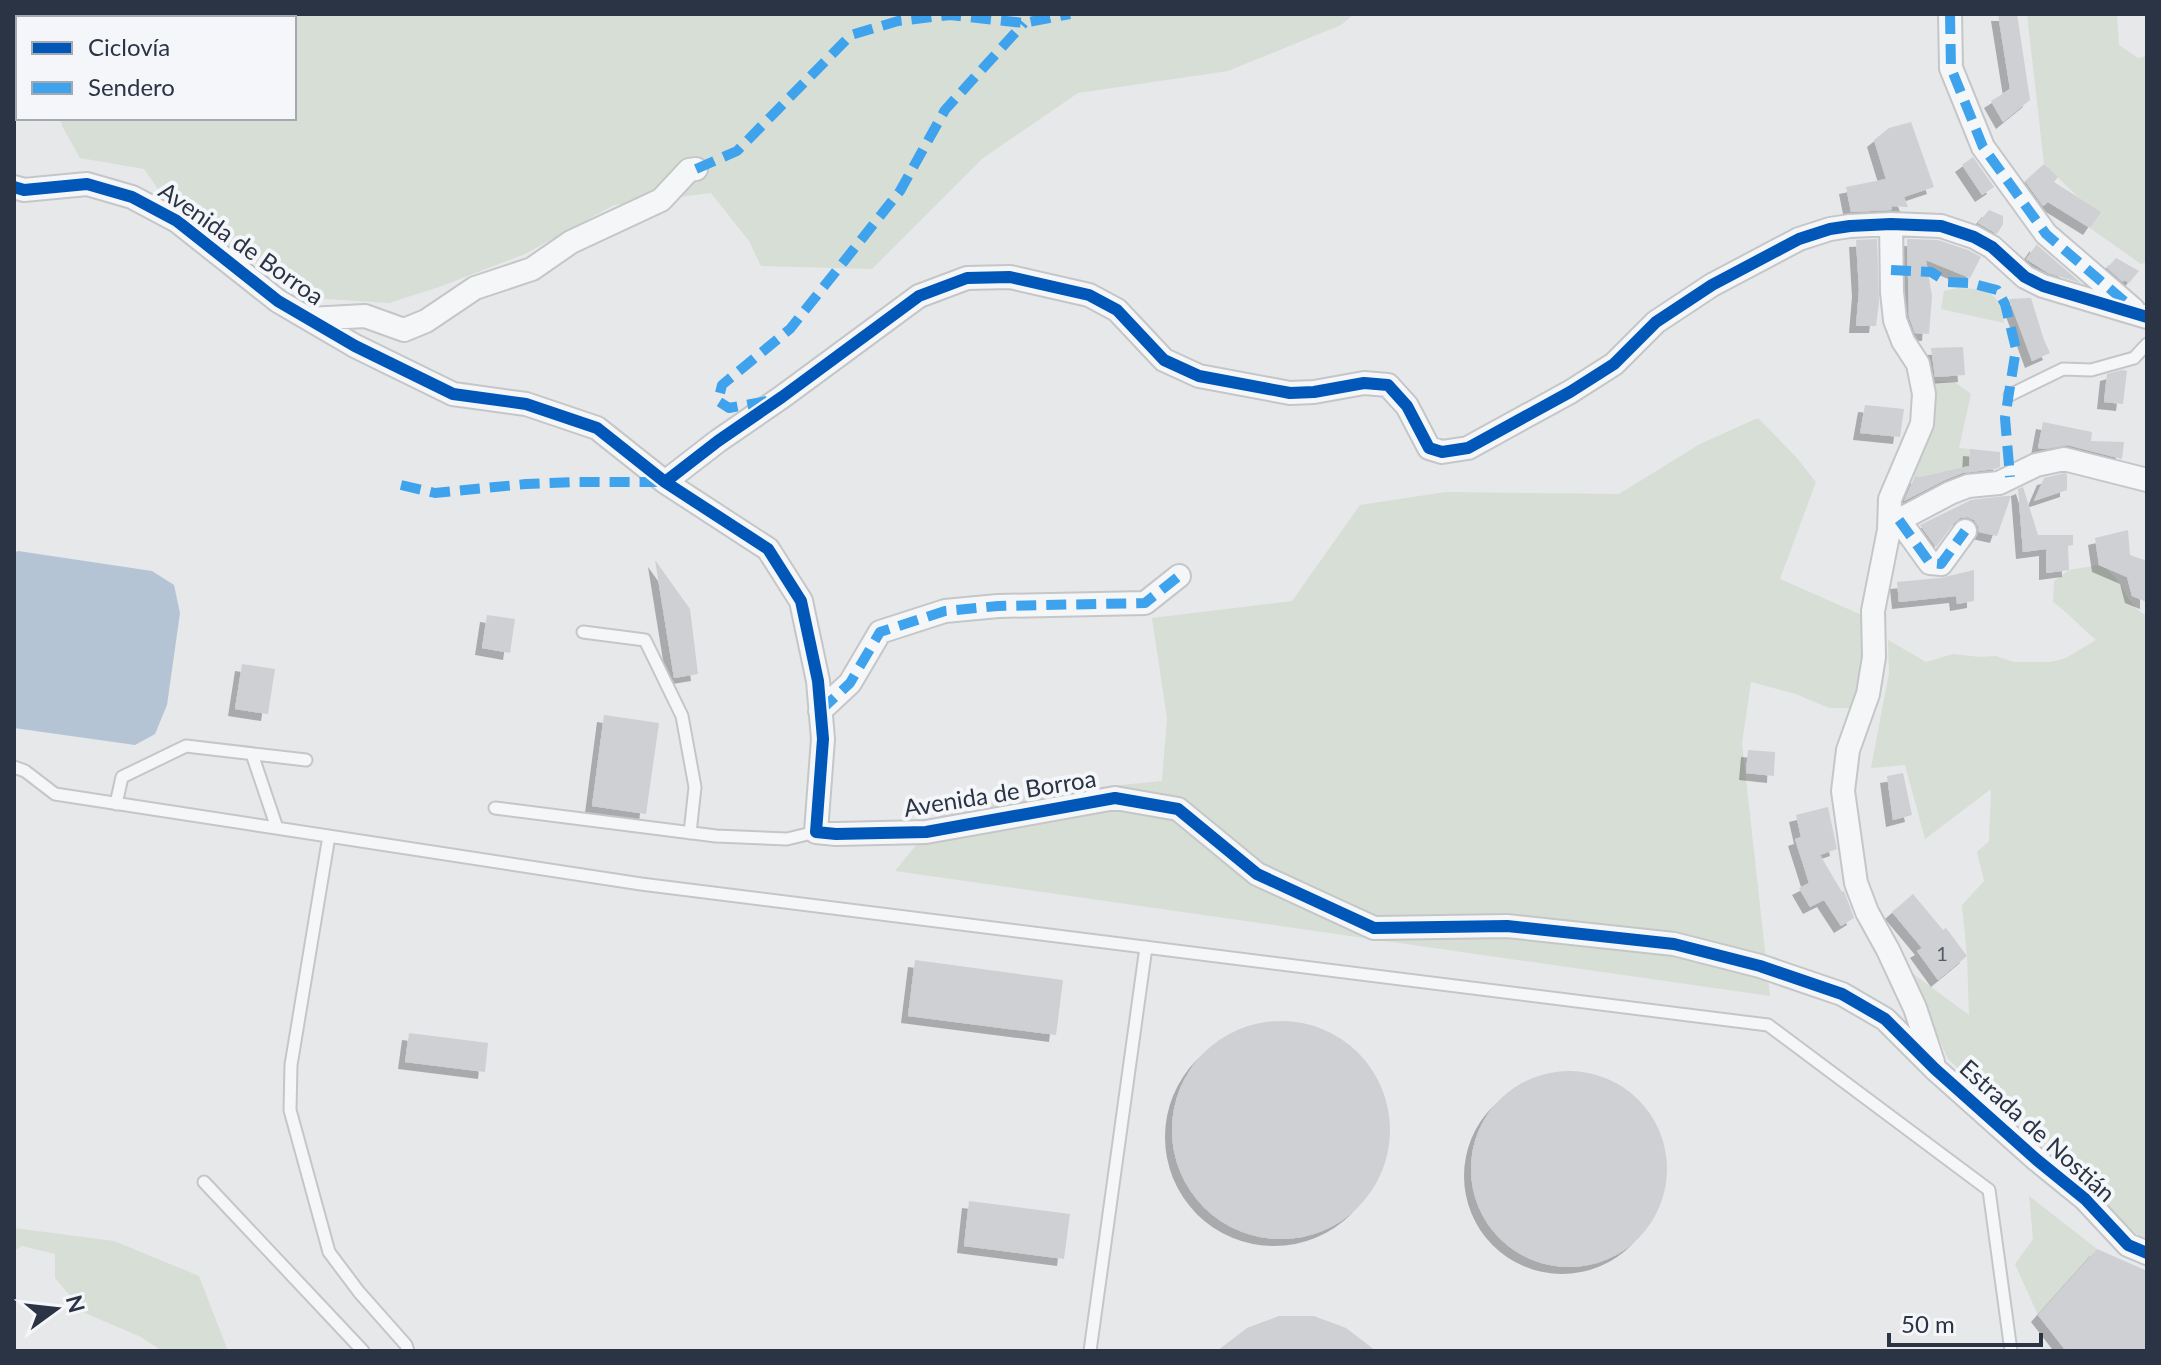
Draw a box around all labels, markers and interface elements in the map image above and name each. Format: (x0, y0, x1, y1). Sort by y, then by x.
legend (16, 16, 296, 120)
text: Ciclovía (88, 32, 170, 61)
text: Sendero (88, 72, 175, 101)
street label: Avenida de Borroa (154, 175, 330, 310)
street label: Avenida de Borroa (901, 763, 1098, 822)
house number: 1 (1936, 941, 1948, 965)
street label: Estrada de Nostián (1954, 1053, 2122, 1207)
north arrow (16, 1269, 96, 1349)
text: N (61, 1292, 91, 1315)
scale bar (1889, 1297, 2041, 1347)
text: 50 m (1901, 1309, 1955, 1338)

